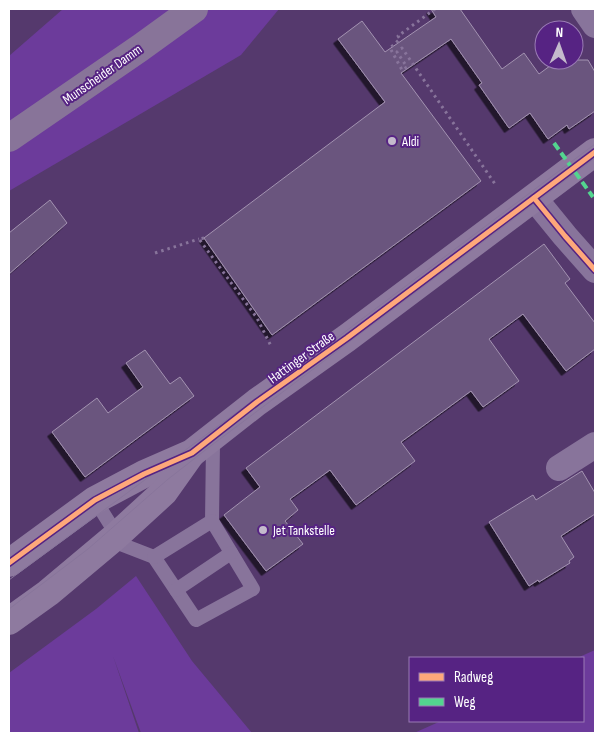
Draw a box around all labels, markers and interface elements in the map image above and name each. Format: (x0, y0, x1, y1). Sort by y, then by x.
north arrow (534, 20, 584, 70)
text: N (555, 24, 563, 41)
street label: Munscheider Damm (59, 41, 145, 108)
place label: Aldi (401, 133, 419, 150)
marker: Aldi (386, 135, 398, 147)
street label: Hattinger Straße (265, 328, 338, 387)
place label: Jet Tankstelle (272, 522, 335, 539)
marker: Jet Tankstelle (257, 524, 269, 536)
legend (409, 657, 584, 722)
text: Radweg (454, 668, 493, 687)
text: Weg (454, 693, 476, 712)

